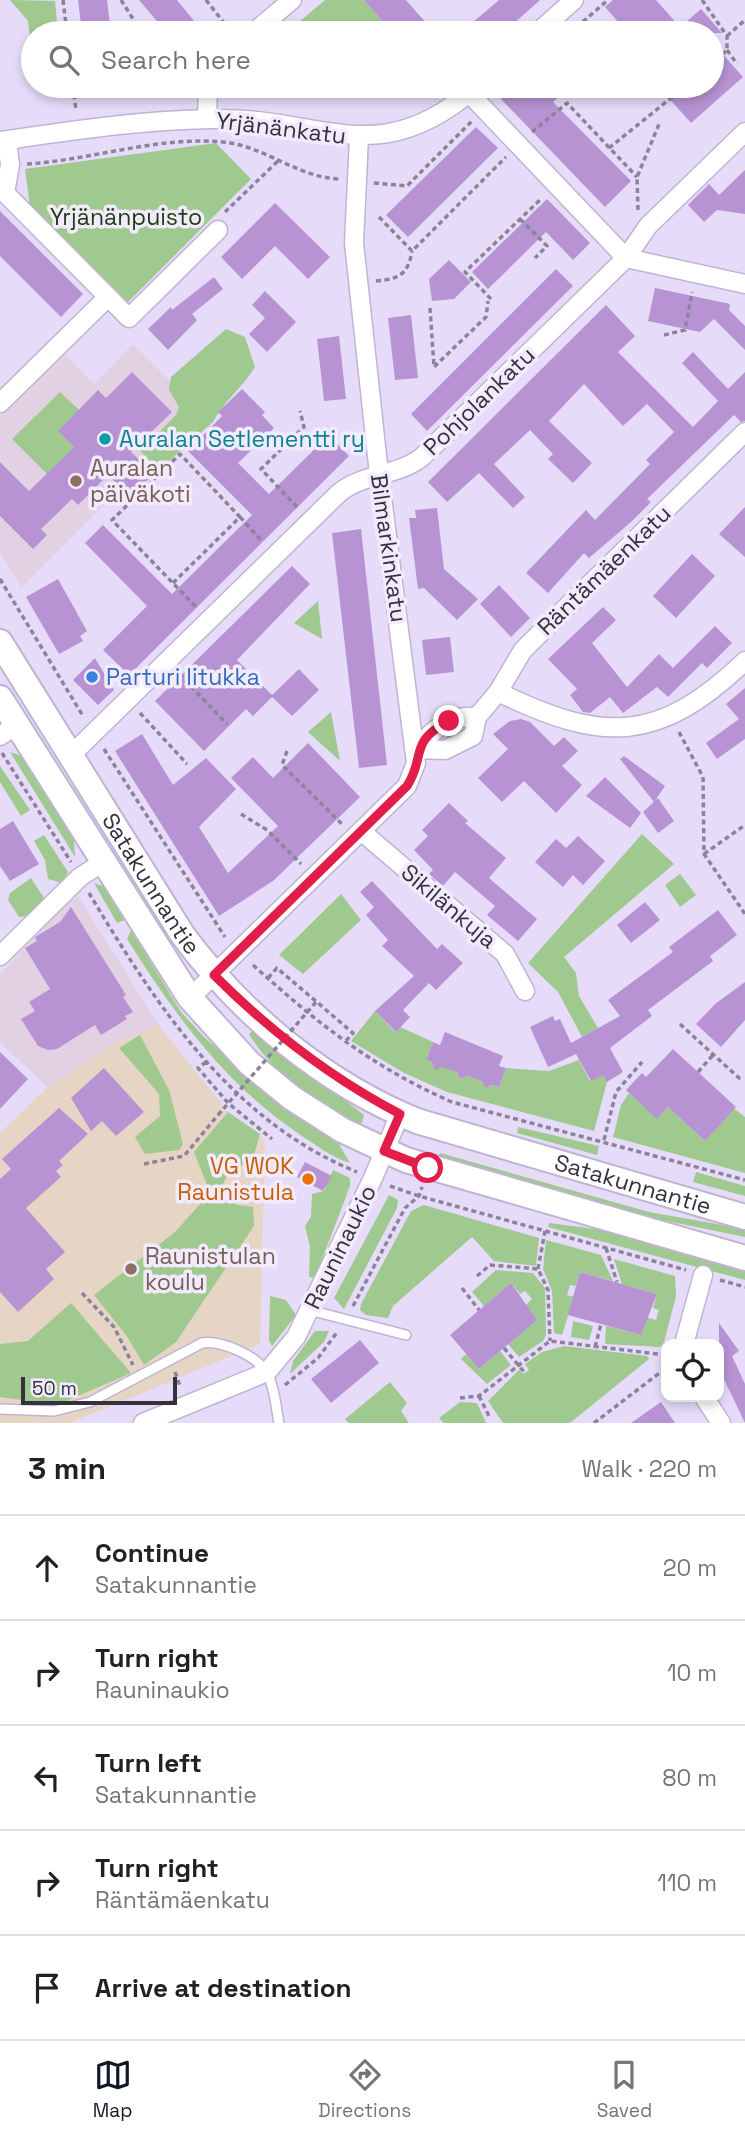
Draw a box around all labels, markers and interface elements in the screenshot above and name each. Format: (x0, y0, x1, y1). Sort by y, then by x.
search box (21, 21, 724, 98)
icon: search (45, 41, 83, 79)
text: Search here (101, 43, 251, 77)
street label: Yrjänänkatu (214, 105, 348, 151)
park label: Yrjänänpuisto (50, 202, 202, 232)
street label: Pohjolankatu (417, 340, 541, 462)
place label: Auralan Setlementti ry (119, 424, 365, 454)
marker: Auralan Setlementti ry (97, 431, 113, 447)
place label: Auralan päiväkoti (90, 453, 191, 509)
street label: Bilmarkinkatu (364, 472, 414, 624)
marker: Auralan päiväkoti (68, 473, 84, 489)
street label: Räntämäenkatu (531, 498, 677, 642)
place label: Parturi Iitukka (106, 662, 260, 692)
marker: Parturi Iitukka (84, 669, 100, 685)
route end (433, 705, 464, 736)
street label: Satakunnantie (95, 807, 207, 961)
street label: Sikilänkuja (395, 857, 503, 955)
street label: Satakunnantie (551, 1147, 715, 1221)
place label: VG WOK Raunistula (177, 1151, 294, 1207)
route start (412, 1152, 443, 1183)
marker: VG WOK Raunistula (300, 1171, 316, 1187)
street label: Rauninaukio (297, 1180, 383, 1314)
place label: Raunistulan koulu (145, 1241, 276, 1297)
marker: Raunistulan koulu (123, 1261, 139, 1277)
map controls (661, 1339, 724, 1402)
button: locate (661, 1339, 724, 1402)
scale bar (21, 1374, 177, 1406)
text: 50 m (32, 1376, 77, 1401)
text: 3 min (28, 1449, 106, 1488)
text: Walk · 220 m (582, 1454, 717, 1484)
text: Continue (95, 1536, 209, 1570)
icon: ahead (28, 1549, 66, 1587)
text: 20 m (663, 1553, 717, 1583)
text: Satakunnantie (95, 1570, 257, 1600)
text: Turn right (95, 1641, 219, 1675)
icon: right (28, 1654, 66, 1692)
text: 10 m (667, 1658, 717, 1688)
text: Rauninaukio (95, 1675, 230, 1705)
text: Turn left (95, 1746, 202, 1780)
icon: left (28, 1759, 66, 1797)
text: 80 m (662, 1763, 717, 1793)
text: Satakunnantie (95, 1780, 257, 1810)
text: Turn right (95, 1851, 219, 1885)
icon: right (28, 1864, 66, 1902)
text: 110 m (657, 1868, 717, 1898)
text: Räntämäenkatu (95, 1885, 270, 1915)
icon: arrive (28, 1969, 66, 2007)
text: Arrive at destination (95, 1971, 352, 2005)
tab: Map (93, 2056, 132, 2123)
tab: Directions (318, 2056, 411, 2123)
tab: Saved (597, 2056, 652, 2123)

